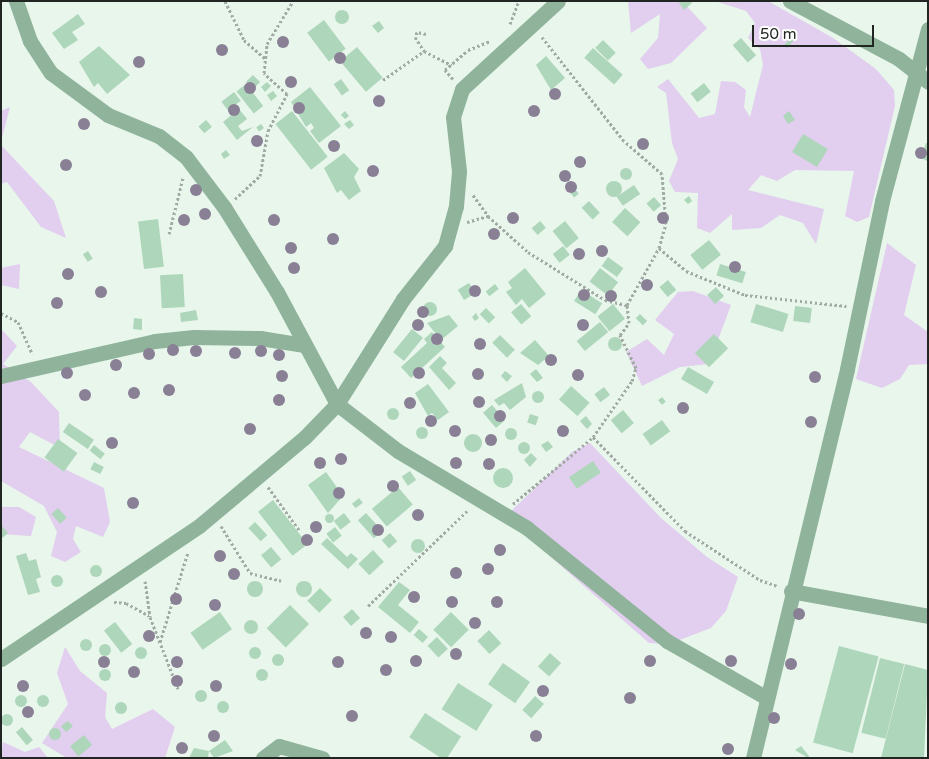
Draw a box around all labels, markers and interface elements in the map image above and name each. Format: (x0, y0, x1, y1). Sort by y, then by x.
scale bar (754, 15, 876, 47)
text: 50 m (760, 25, 797, 43)

